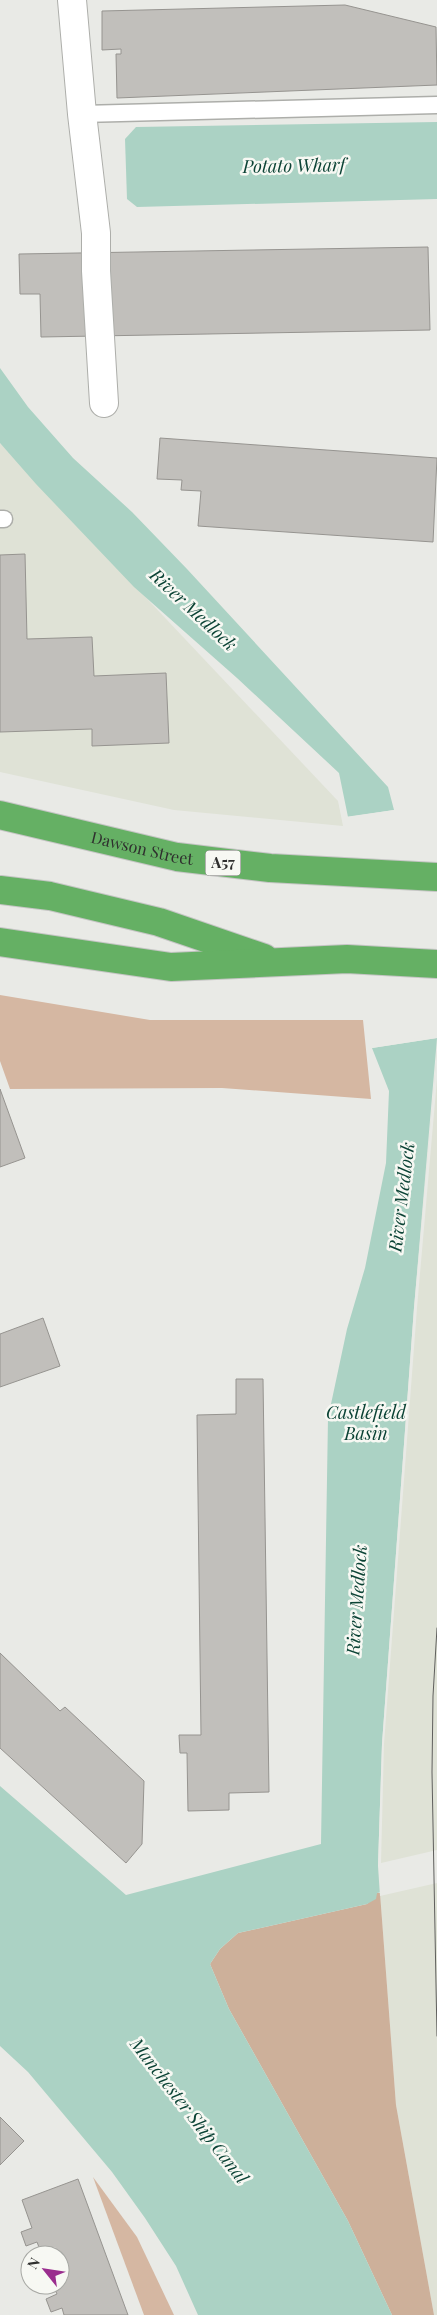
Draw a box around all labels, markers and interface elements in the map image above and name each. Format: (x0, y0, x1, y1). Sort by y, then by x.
water label: Potato Wharf (241, 152, 349, 178)
water label: River Medlock (144, 562, 242, 656)
street label: Dawson Street (89, 826, 195, 869)
road number: A57 (206, 850, 240, 876)
water label: River Medlock (382, 1141, 420, 1254)
water label: Castlefield Basin (326, 1400, 407, 1445)
water label: River Medlock (340, 1544, 372, 1657)
water label: Manchester Ship Canal (125, 2032, 255, 2189)
north arrow (20, 2245, 70, 2295)
text: N (23, 2254, 44, 2272)

